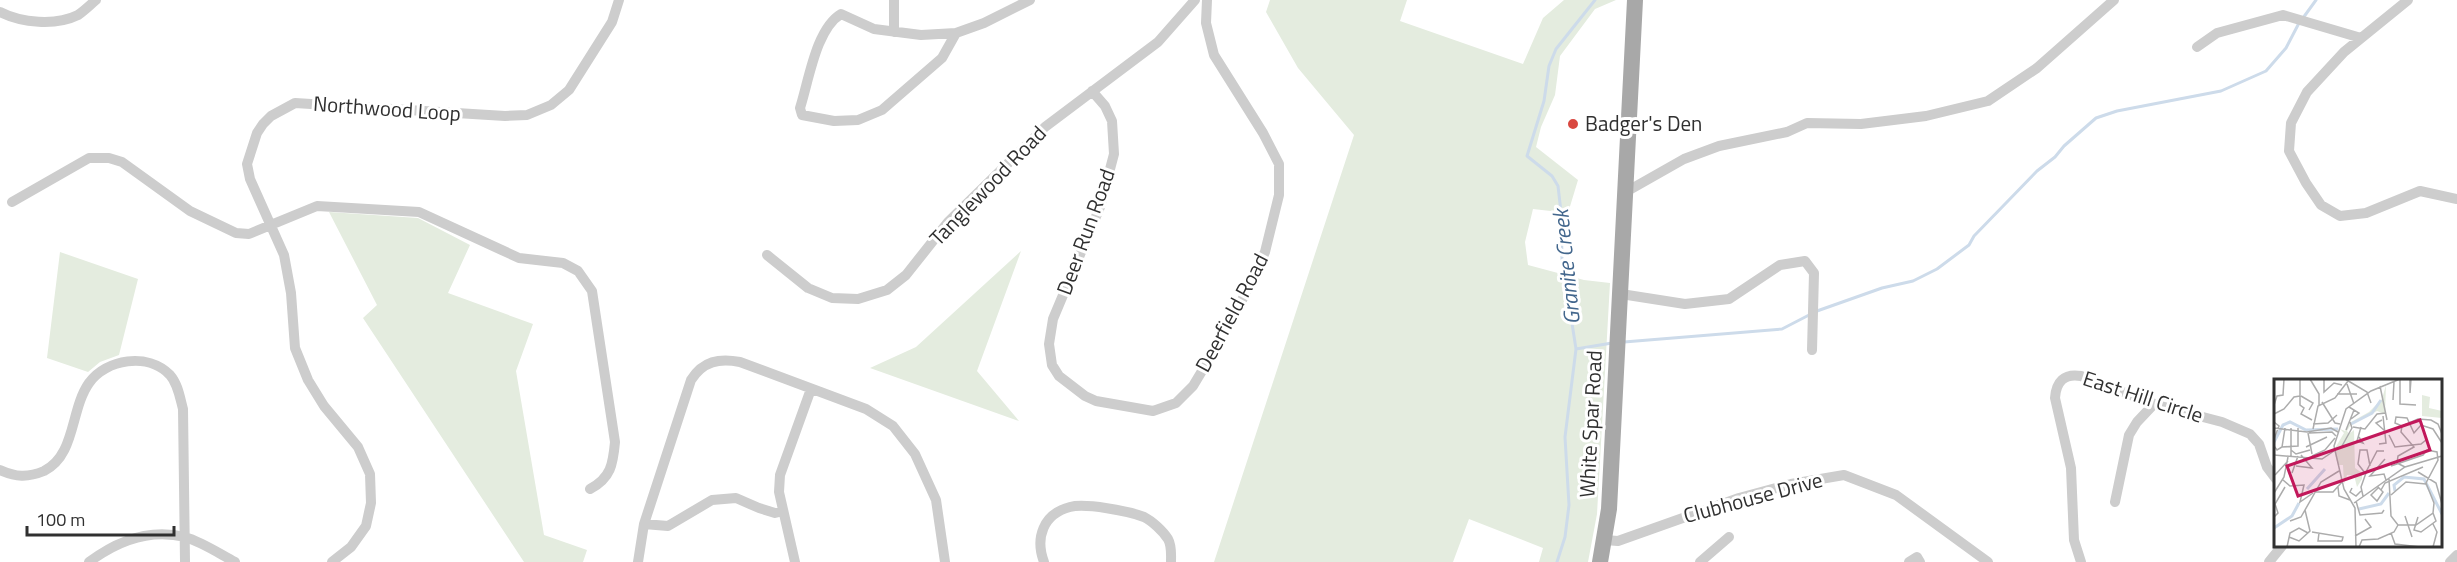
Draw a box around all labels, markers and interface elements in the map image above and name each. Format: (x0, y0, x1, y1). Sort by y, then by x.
street label: Northwood Loop (312, 87, 462, 129)
place label: Badger's Den (1585, 107, 1702, 139)
marker: Badger's Den (1566, 117, 1580, 131)
street label: Tanglewood Road (921, 118, 1053, 253)
street label: Deer Run Road (1047, 164, 1123, 299)
water label: Granite Creek (1543, 206, 1589, 326)
street label: Deerfield Road (1186, 248, 1276, 378)
street label: White Spar Road (1570, 350, 1610, 498)
street label: East Hill Circle (2079, 362, 2208, 431)
inset map (2274, 379, 2442, 547)
street label: Clubhouse Drive (1680, 463, 1826, 531)
scale bar (27, 499, 174, 537)
text: 100 m (36, 506, 85, 533)

